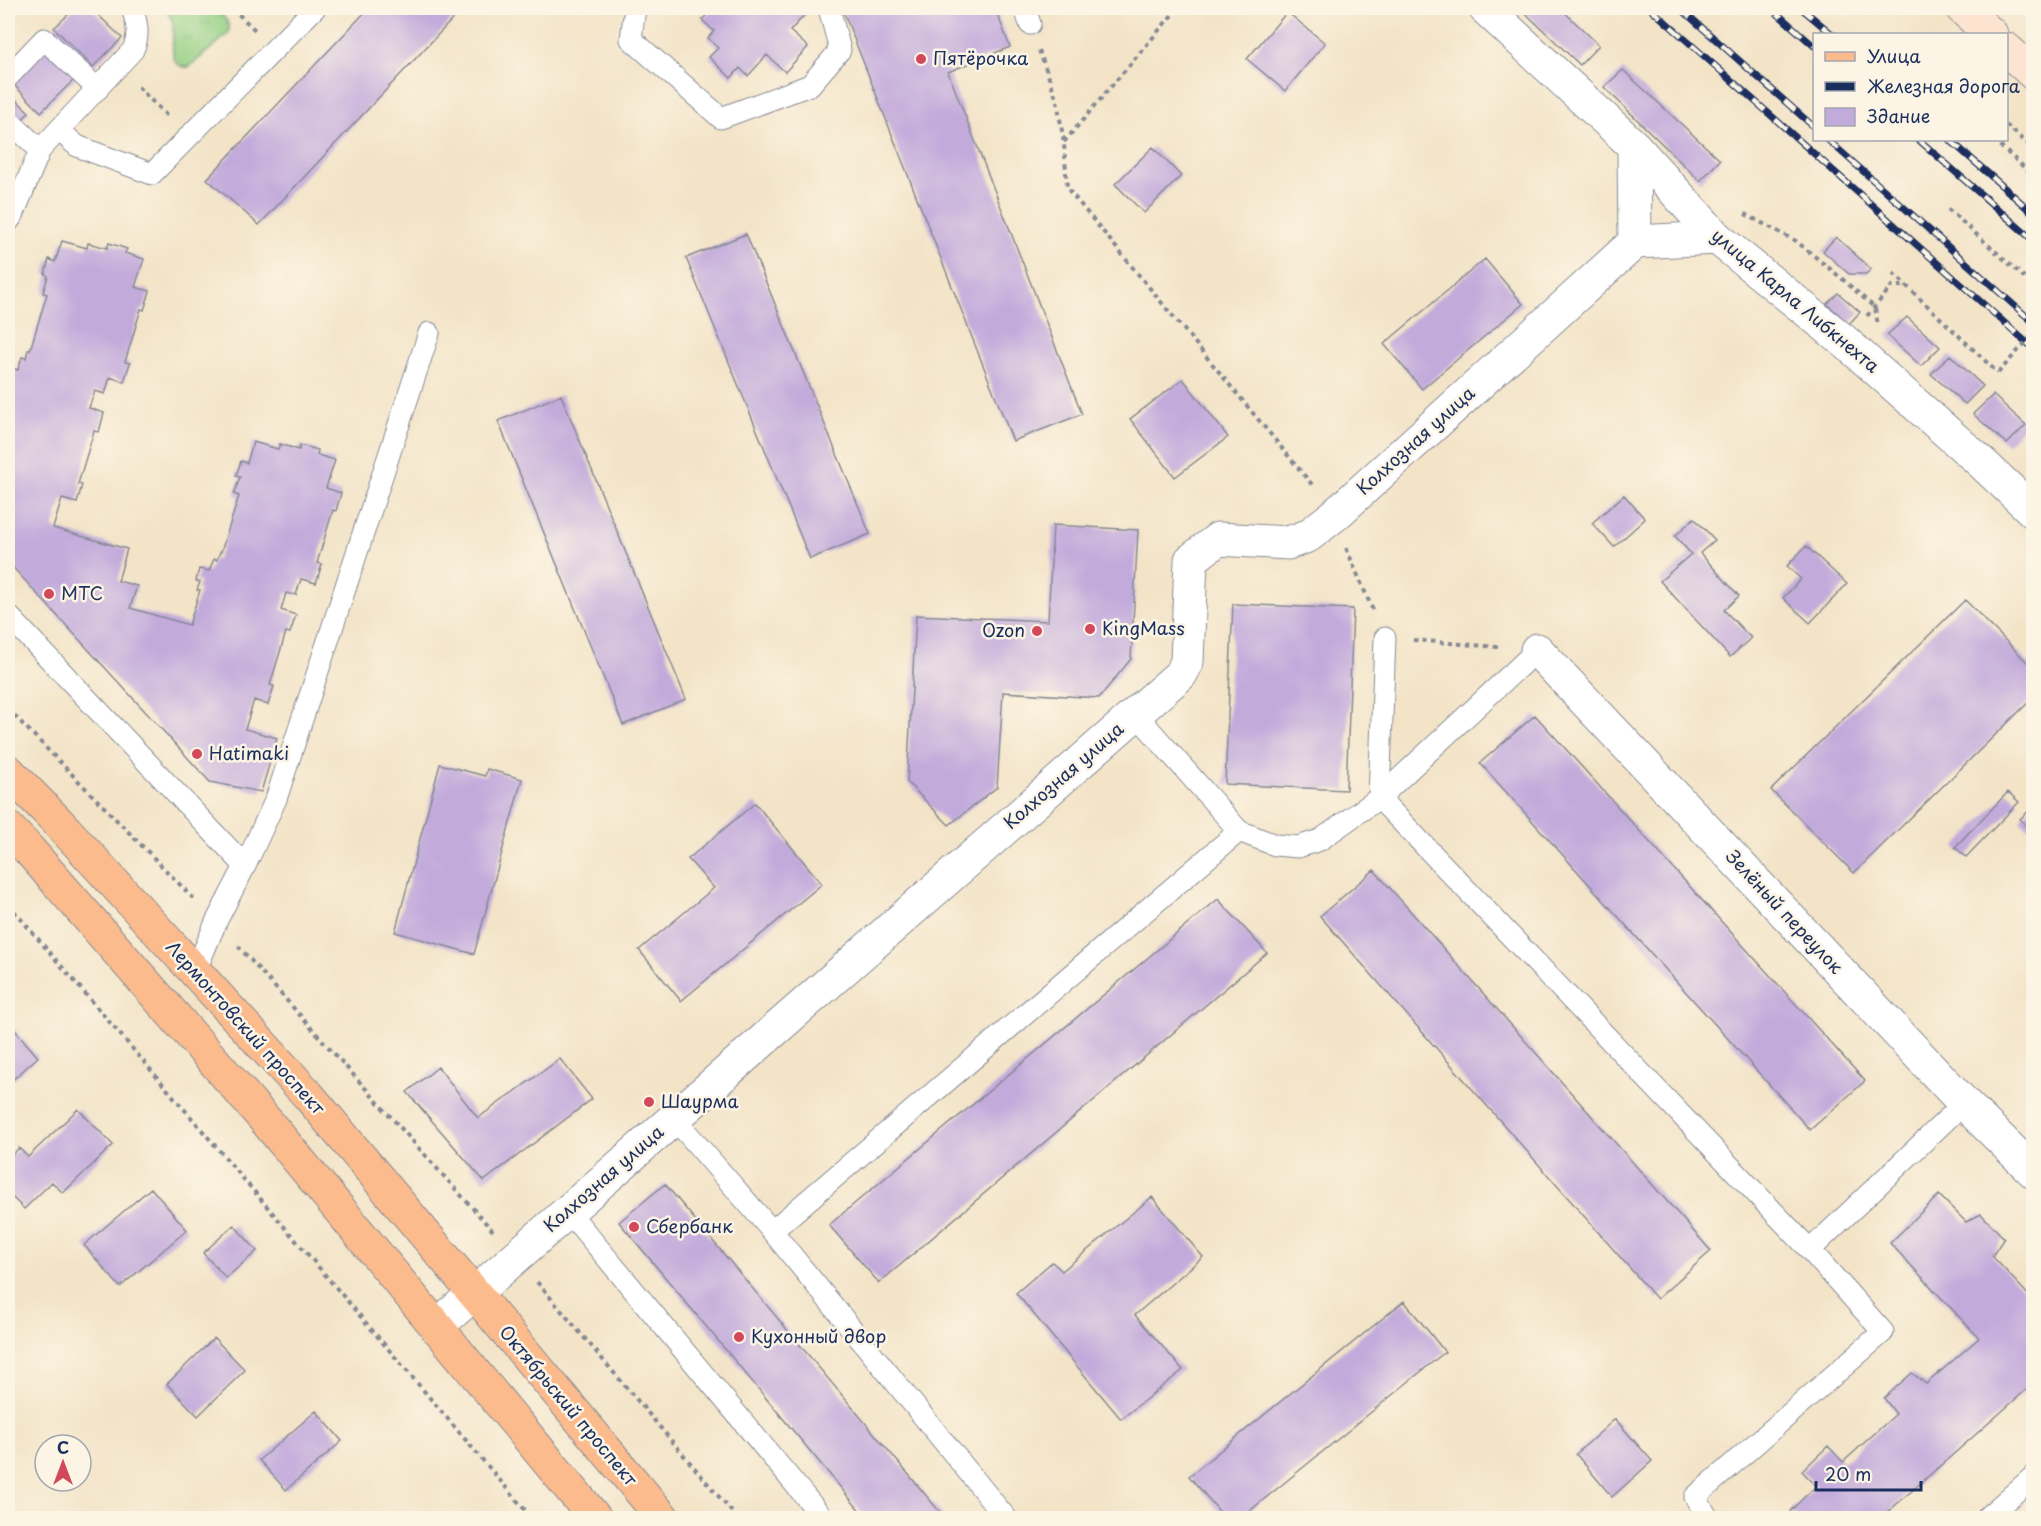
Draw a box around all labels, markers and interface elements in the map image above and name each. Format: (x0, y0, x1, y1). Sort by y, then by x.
legend (1813, 33, 2008, 141)
text: Улица (1867, 42, 1921, 69)
place label: Пятёрочка (933, 44, 1029, 71)
marker: Пятёрочка (914, 52, 928, 66)
text: Железная дорога (1867, 72, 2021, 99)
text: Здание (1867, 102, 1930, 129)
street label: улица Карла Либкнехта (1706, 221, 1886, 379)
street label: Колхозная улица (1350, 379, 1481, 501)
place label: МТС (61, 579, 103, 606)
marker: МТС (42, 587, 56, 601)
place label: KingMass (1102, 614, 1185, 641)
place label: Ozon (982, 616, 1025, 643)
marker: KingMass (1083, 622, 1097, 636)
marker: Ozon (1030, 624, 1044, 638)
street label: Колхозная улица (997, 715, 1129, 835)
place label: Hatimaki (209, 739, 289, 766)
marker: Hatimaki (190, 747, 204, 761)
street label: Зелёный переулок (1720, 843, 1850, 979)
street label: Лермонтовский проспект (160, 934, 332, 1120)
place label: Шаурма (661, 1087, 739, 1114)
marker: Шаурма (642, 1095, 656, 1109)
street label: Колхозная улица (537, 1118, 669, 1238)
place label: Сбербанк (646, 1212, 733, 1239)
marker: Сбербанк (627, 1220, 641, 1234)
street label: Октябрьский проспект (494, 1319, 645, 1491)
place label: Кухонный двор (751, 1322, 886, 1349)
marker: Кухонный двор (732, 1330, 746, 1344)
north arrow (33, 1433, 93, 1493)
text: С (57, 1435, 69, 1459)
scale bar (1816, 1454, 1921, 1492)
text: 20 m (1825, 1460, 1871, 1487)

